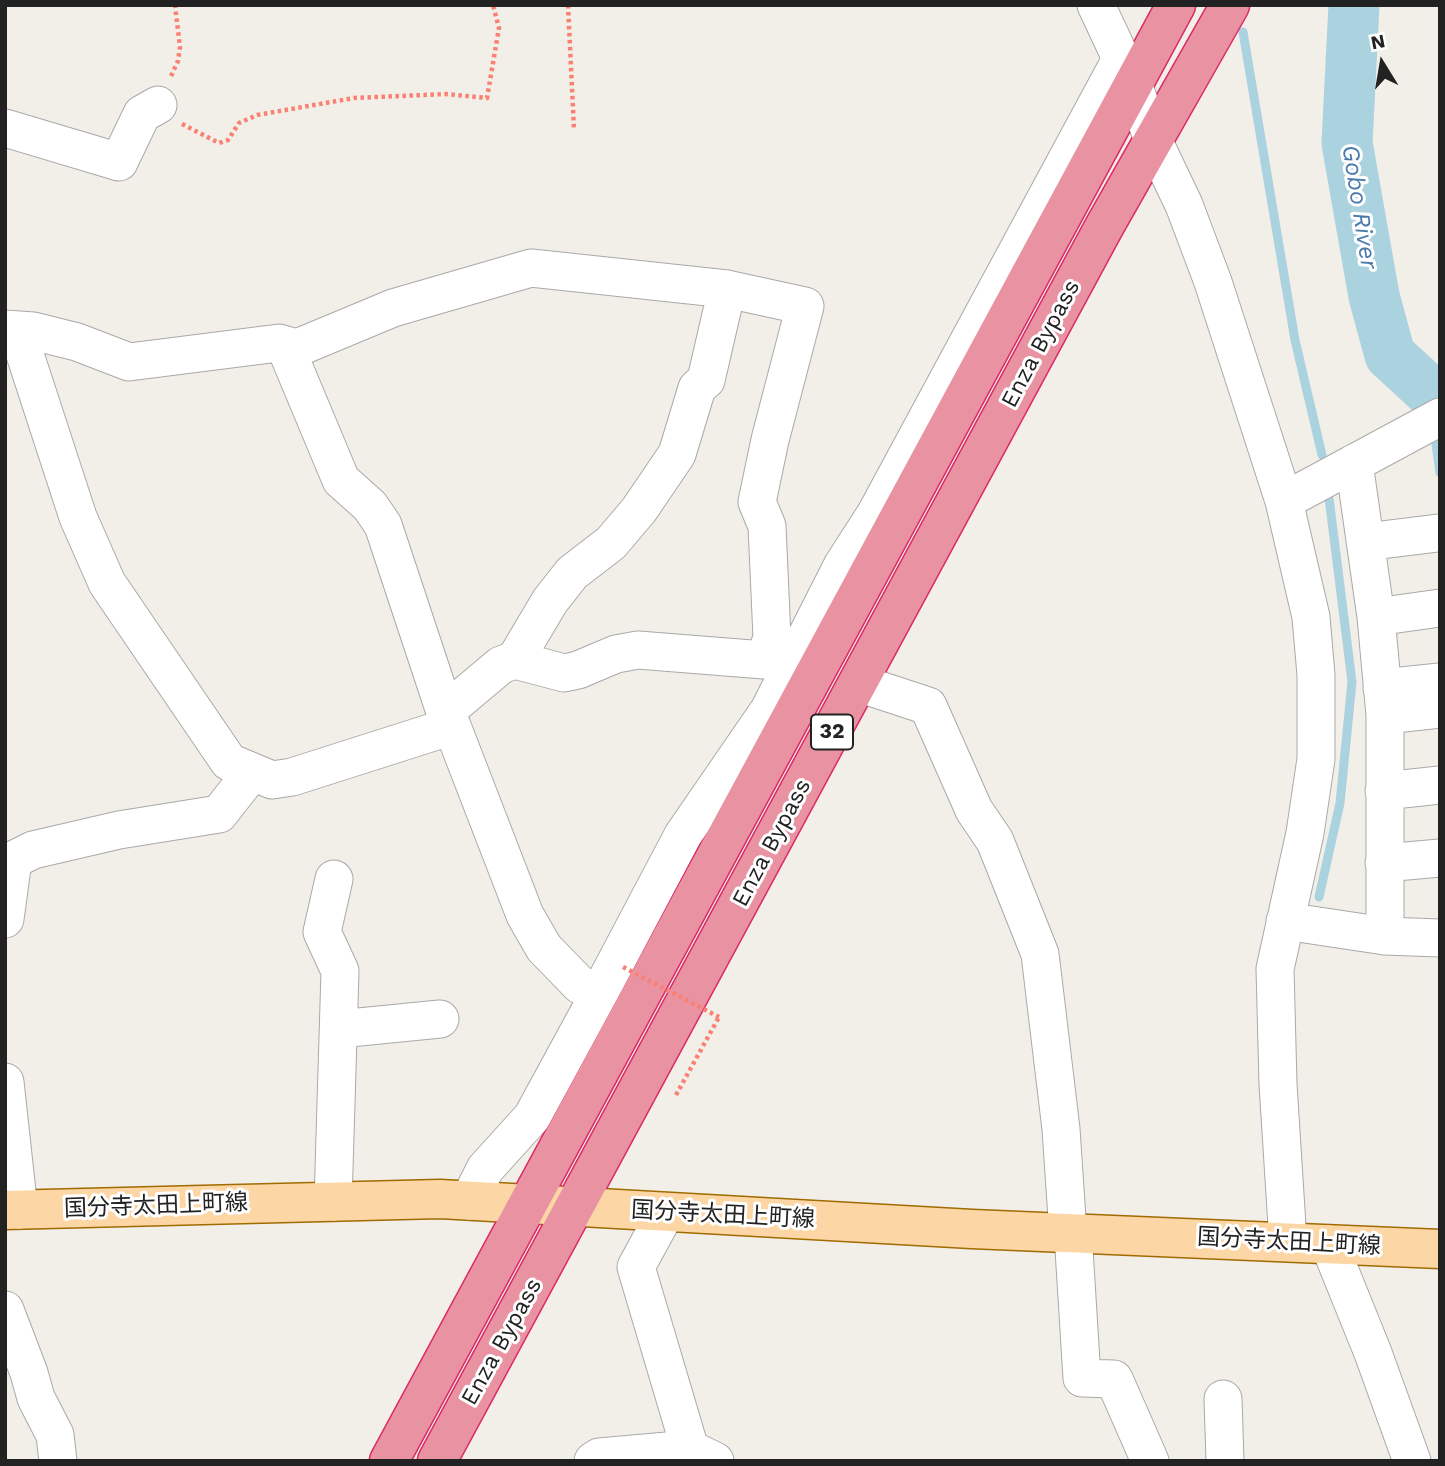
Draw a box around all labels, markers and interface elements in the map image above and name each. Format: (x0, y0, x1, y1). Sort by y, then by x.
north arrow (1347, 28, 1417, 98)
text: N (1369, 29, 1387, 55)
water label: Gobo River (1335, 143, 1383, 271)
street label: Enza Bypass (996, 275, 1086, 413)
road number: 32 (811, 714, 853, 750)
street label: Enza Bypass (727, 774, 817, 912)
street label: 国分寺太田上町線 (64, 1189, 248, 1223)
street label: 国分寺太田上町線 (630, 1196, 816, 1234)
street label: 国分寺太田上町線 (1196, 1223, 1382, 1261)
street label: Enza Bypass (456, 1274, 548, 1410)

